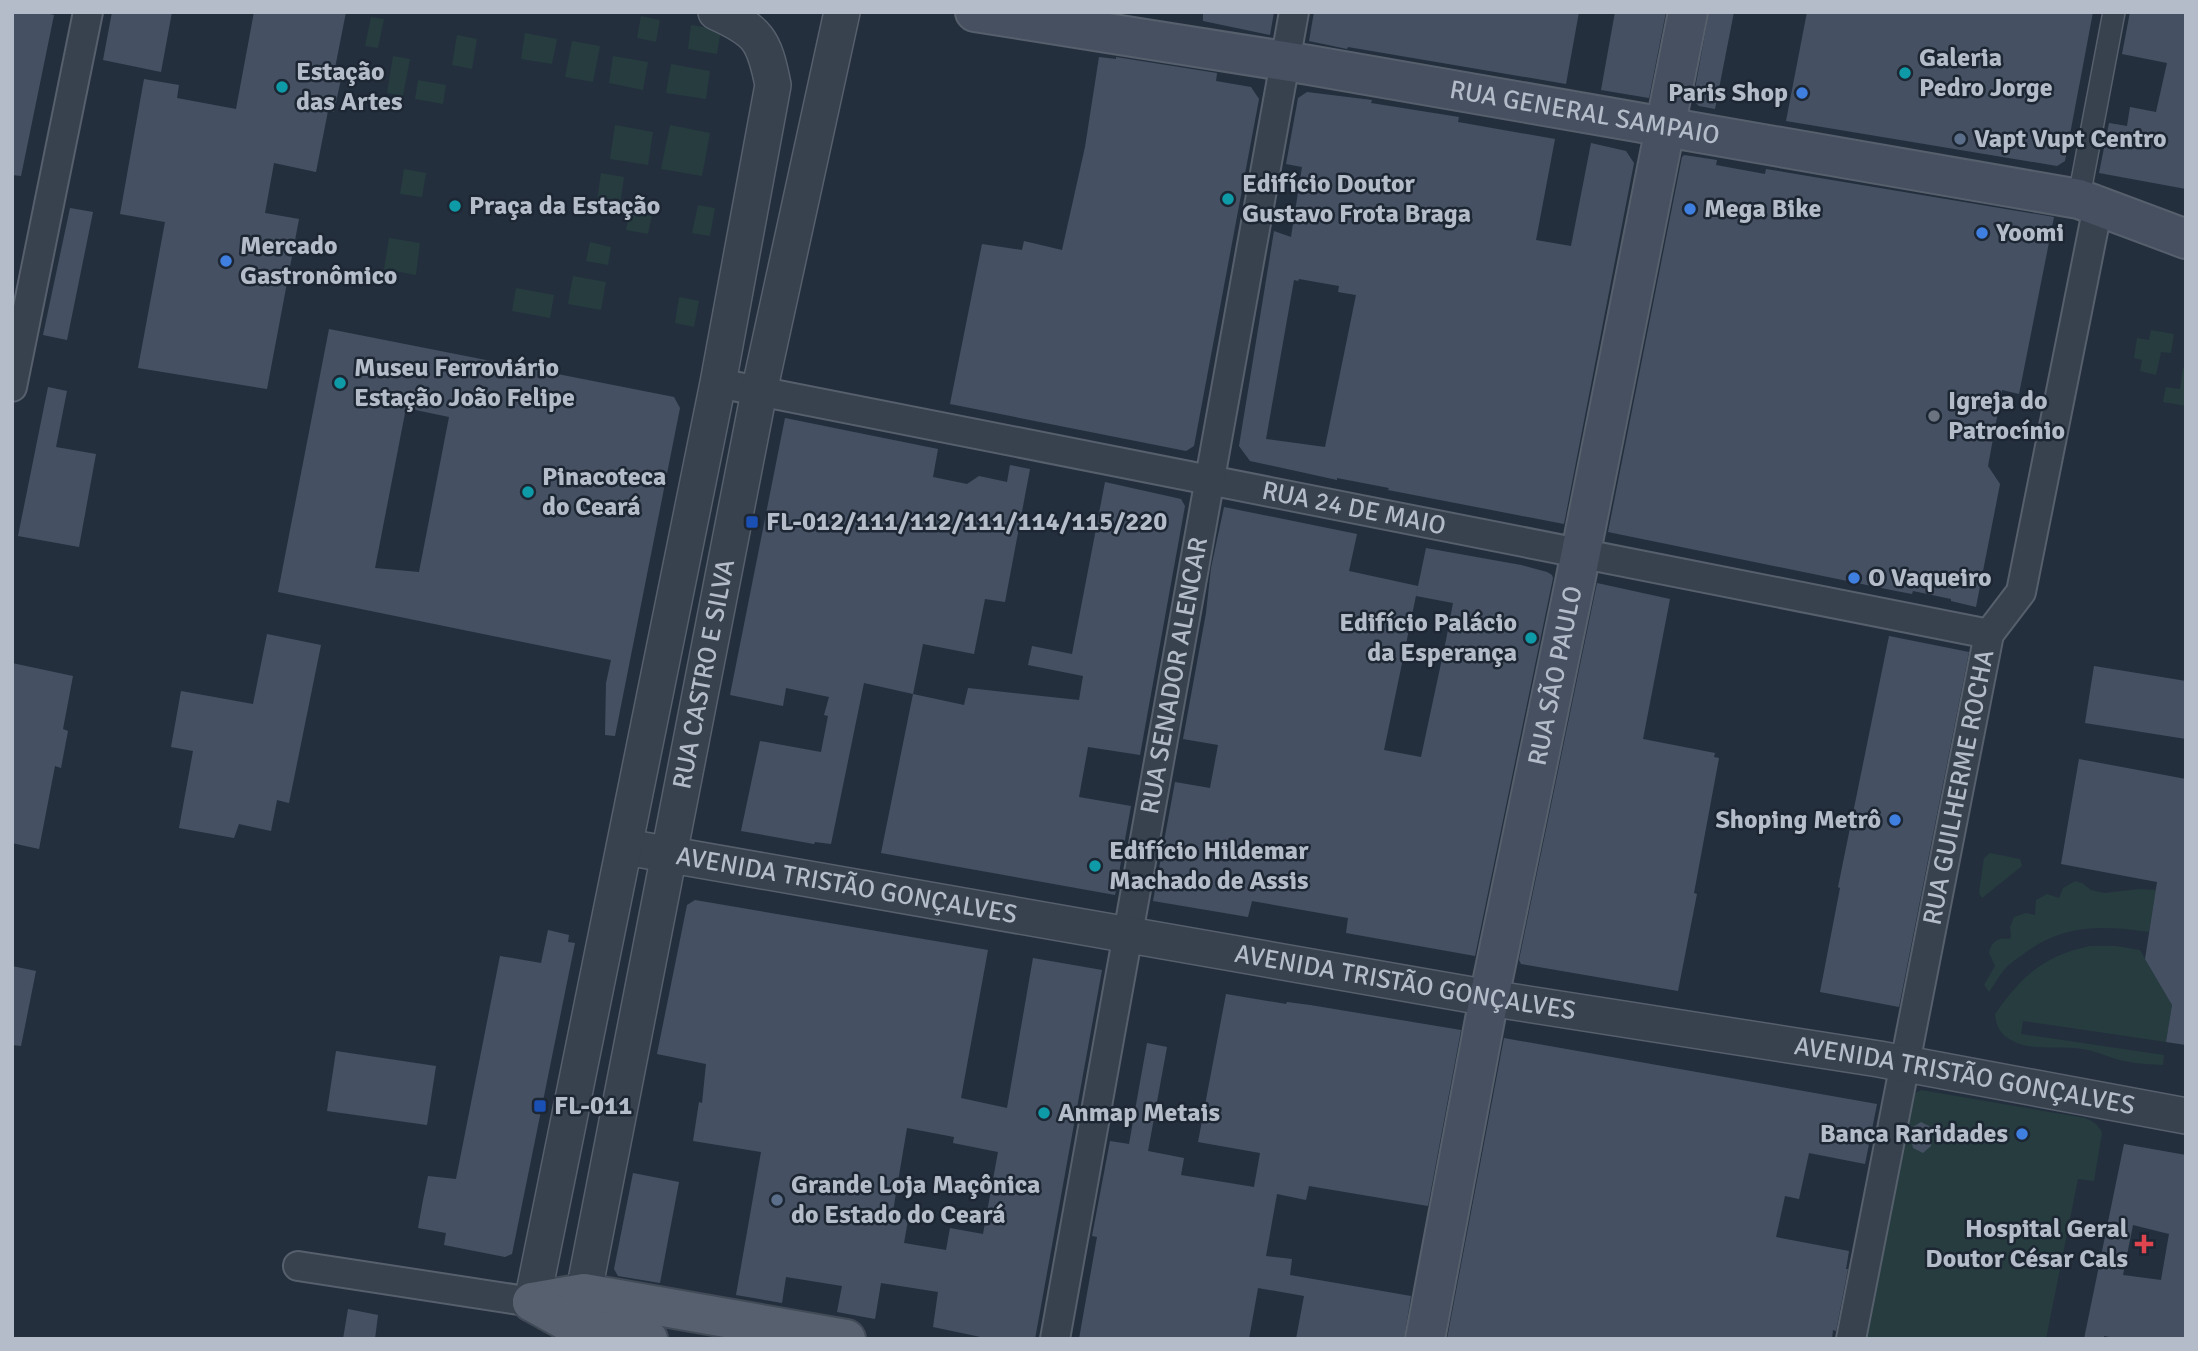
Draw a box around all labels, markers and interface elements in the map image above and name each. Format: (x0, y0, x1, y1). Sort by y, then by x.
place label: Galeria Pedro Jorge (1919, 42, 2053, 104)
place label: Estação das Artes (296, 56, 402, 118)
marker: Galeria Pedro Jorge (1897, 65, 1913, 81)
street label: RUA GENERAL SAMPAIO (1447, 74, 1722, 152)
place label: Paris Shop (1668, 77, 1788, 109)
marker: Estação das Artes (274, 79, 290, 95)
marker: Paris Shop (1794, 85, 1810, 101)
place label: Vapt Vupt Centro (1974, 123, 2167, 155)
marker: Vapt Vupt Centro (1952, 131, 1968, 147)
place label: Edifício Doutor Gustavo Frota Braga (1242, 168, 1471, 230)
place label: Praça da Estação (469, 190, 660, 222)
marker: Edifício Doutor Gustavo Frota Braga (1220, 191, 1236, 207)
place label: Mega Bike (1704, 193, 1821, 225)
marker: Praça da Estação (447, 198, 463, 214)
marker: Mega Bike (1682, 201, 1698, 217)
place label: Yoomi (1995, 217, 2064, 249)
marker: Yoomi (1974, 225, 1990, 241)
place label: Mercado Gastronômico (240, 230, 397, 292)
marker: Mercado Gastronômico (218, 253, 234, 269)
place label: Museu Ferroviário Estação João Felipe (354, 352, 575, 414)
marker: Museu Ferroviário Estação João Felipe (332, 375, 348, 391)
place label: Igreja do Patrocínio (1948, 385, 2065, 447)
marker: Igreja do Patrocínio (1926, 408, 1942, 424)
place label: Pinacoteca do Ceará (542, 461, 666, 523)
street label: RUA 24 DE MAIO (1259, 475, 1448, 542)
marker: Pinacoteca do Ceará (520, 484, 536, 500)
place label: FL-012/111/112/111/114/115/220 (766, 506, 1167, 538)
marker: FL-012/111/112/111/114/115/220 (744, 514, 760, 530)
street label: RUA SENADOR ALENCAR (1134, 535, 1215, 817)
street label: RUA CASTRO E SILVA (666, 556, 742, 792)
place label: O Vaqueiro (1868, 562, 1992, 594)
marker: O Vaqueiro (1846, 570, 1862, 586)
street label: RUA SÃO PAULO (1521, 583, 1590, 768)
place label: Edifício Palácio da Esperança (1339, 607, 1517, 669)
marker: Edifício Palácio da Esperança (1523, 630, 1539, 646)
street label: RUA GUILHERME ROCHA (1916, 647, 2002, 928)
place label: Shoping Metrô (1715, 804, 1881, 836)
marker: Shoping Metrô (1887, 812, 1903, 828)
place label: Edifício Hildemar Machado de Assis (1109, 835, 1309, 897)
street label: AVENIDA TRISTÃO GONÇALVES (674, 840, 1020, 931)
marker: Edifício Hildemar Machado de Assis (1087, 858, 1103, 874)
street label: AVENIDA TRISTÃO GONÇALVES (1232, 938, 1578, 1027)
street label: AVENIDA TRISTÃO GONÇALVES (1792, 1030, 2137, 1122)
place label: FL-011 (554, 1090, 632, 1122)
place label: Anmap Metais (1058, 1097, 1220, 1129)
marker: FL-011 (532, 1098, 548, 1114)
marker: Anmap Metais (1036, 1105, 1052, 1121)
place label: Banca Raridades (1820, 1118, 2008, 1150)
marker: Banca Raridades (2014, 1126, 2030, 1142)
place label: Grande Loja Maçônica do Estado do Ceará (791, 1169, 1040, 1231)
marker: Grande Loja Maçônica do Estado do Ceará (769, 1192, 785, 1208)
place label: Hospital Geral Doutor César Cals (1925, 1213, 2128, 1275)
marker: Hospital Geral Doutor César Cals (2134, 1234, 2154, 1254)

